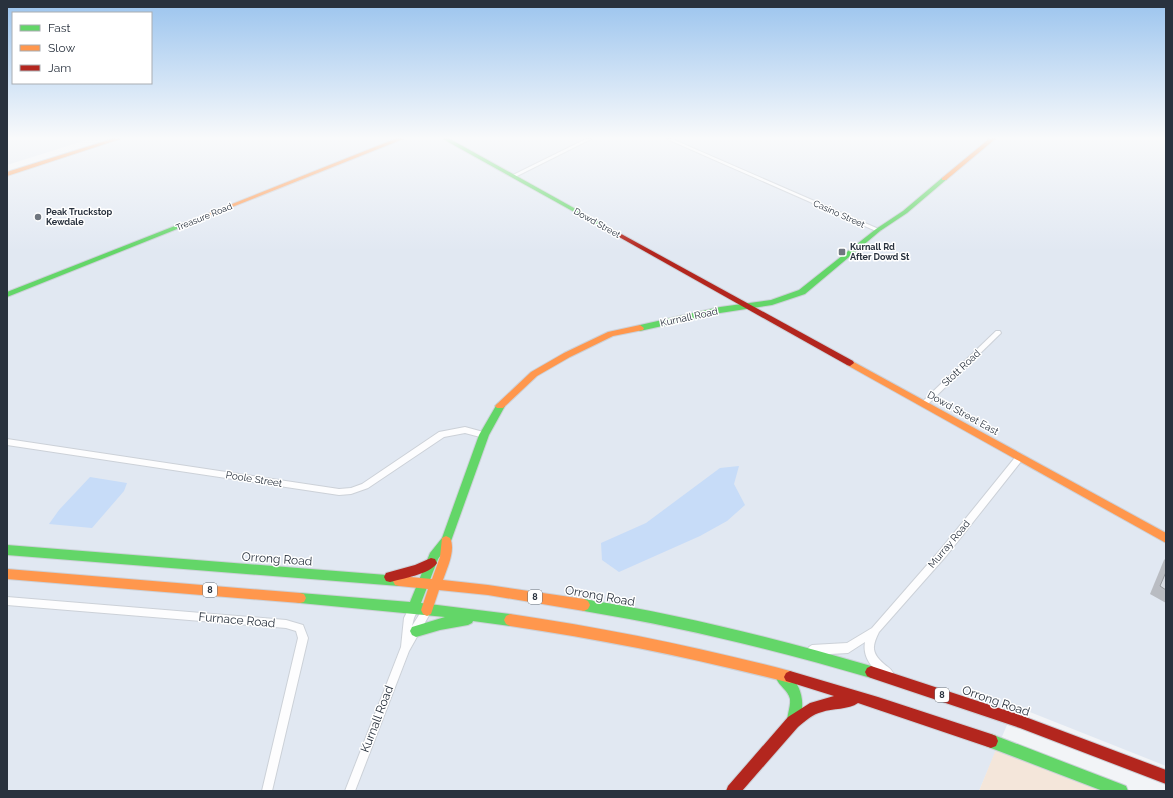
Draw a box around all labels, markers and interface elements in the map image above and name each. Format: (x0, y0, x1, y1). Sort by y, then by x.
legend (12, 12, 152, 84)
text: Fast (48, 21, 71, 35)
text: Slow (48, 41, 75, 55)
text: Jam (48, 61, 71, 75)
street label: Casino Street (812, 198, 866, 230)
street label: Treasure Road (174, 201, 234, 233)
street label: Dowd Street (572, 206, 622, 240)
place label: Peak Truckstop Kewdale (46, 207, 112, 227)
marker: Peak Truckstop Kewdale (33, 212, 43, 222)
place label: Kurnall Rd After Dowd St (850, 242, 910, 262)
marker: Kurnall Rd After Dowd St (837, 247, 847, 257)
street label: Kurnall Road (659, 306, 719, 328)
street label: Stott Road (940, 347, 982, 389)
street label: Dowd Street East (926, 389, 1001, 437)
street label: Poole Street (225, 469, 284, 489)
street label: Murray Road (926, 518, 972, 570)
street label: Orrong Road (241, 550, 313, 568)
road number: 8 (203, 583, 217, 597)
street label: Orrong Road (564, 583, 636, 609)
road number: 8 (528, 590, 542, 604)
street label: Furnace Road (198, 610, 276, 630)
street label: Orrong Road (960, 683, 1032, 719)
street label: Kurnall Road (358, 684, 396, 754)
road number: 8 (935, 688, 949, 702)

